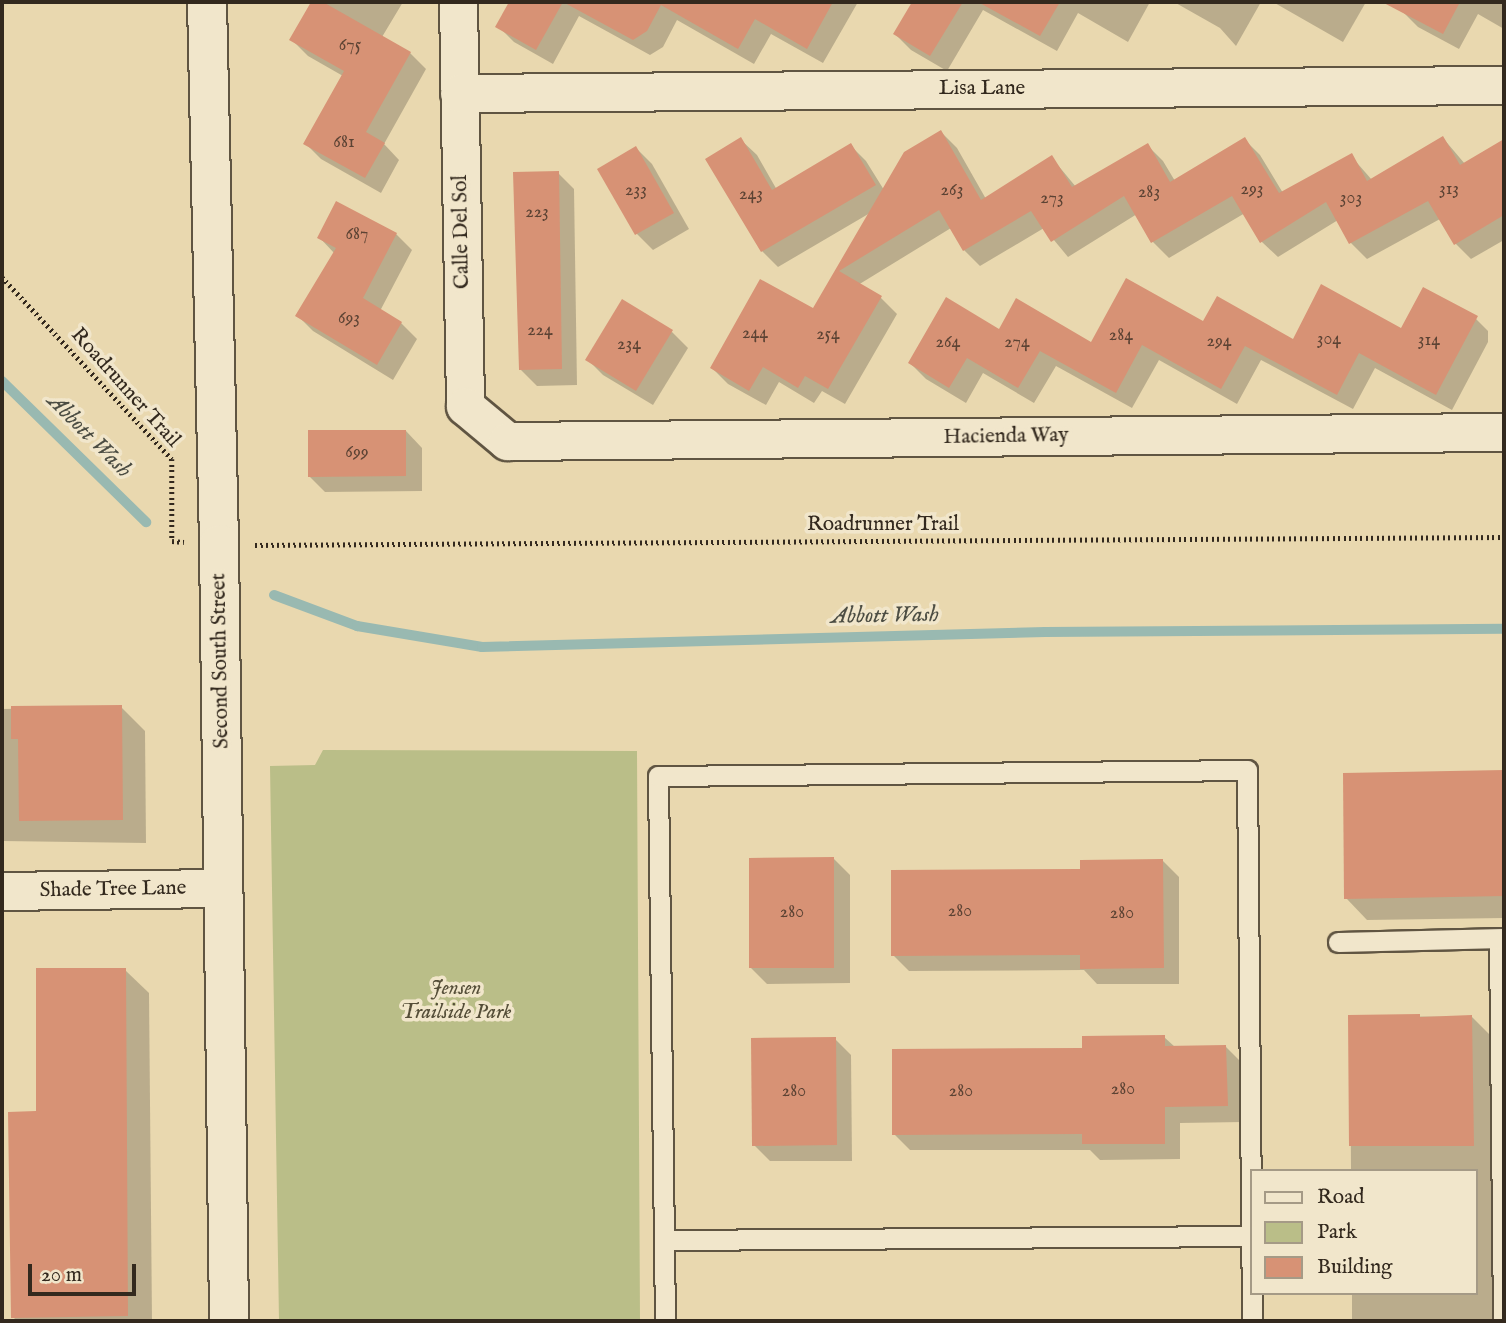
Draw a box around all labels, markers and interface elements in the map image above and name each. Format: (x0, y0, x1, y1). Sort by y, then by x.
house number: 675 (339, 35, 361, 57)
street label: Lisa Lane (939, 76, 1025, 102)
house number: 681 (333, 132, 355, 154)
street label: Calle Del Sol (448, 175, 476, 289)
house number: 293 (1240, 179, 1264, 201)
house number: 313 (1439, 179, 1459, 201)
house number: 233 (625, 180, 647, 202)
house number: 263 (941, 180, 963, 202)
house number: 283 (1138, 182, 1160, 204)
house number: 243 (739, 184, 763, 206)
house number: 273 (1040, 188, 1064, 210)
house number: 303 (1340, 188, 1362, 210)
house number: 223 (525, 202, 549, 224)
house number: 687 (345, 224, 369, 246)
house number: 693 (338, 308, 360, 330)
house number: 224 (527, 320, 553, 342)
street label: Roadrunner Trail (65, 323, 185, 453)
house number: 244 (742, 323, 768, 345)
house number: 254 (816, 324, 840, 346)
house number: 284 (1109, 325, 1133, 347)
house number: 304 (1317, 329, 1341, 351)
house number: 314 (1418, 330, 1440, 352)
house number: 294 (1206, 331, 1232, 353)
house number: 264 (936, 332, 960, 354)
house number: 274 (1004, 332, 1030, 354)
house number: 234 (617, 334, 641, 356)
water label: Abbott Wash (41, 388, 137, 484)
street label: Hacienda Way (943, 423, 1069, 451)
house number: 699 (345, 442, 369, 464)
street label: Roadrunner Trail (807, 512, 959, 538)
street label: Second South Street (207, 573, 235, 749)
water label: Abbott Wash (831, 601, 939, 631)
street label: Shade Tree Lane (40, 876, 186, 904)
house number: 280 (948, 901, 972, 923)
house number: 280 (780, 902, 804, 924)
house number: 280 (1110, 903, 1134, 925)
park label: Jensen Trailside Park (400, 976, 512, 1026)
house number: 280 (1111, 1079, 1135, 1101)
house number: 280 (782, 1081, 806, 1103)
house number: 280 (949, 1081, 973, 1103)
legend (1250, 1169, 1478, 1295)
text: Road (1317, 1184, 1364, 1211)
text: Park (1317, 1219, 1357, 1246)
scale bar (32, 1250, 140, 1294)
text: Building (1317, 1254, 1392, 1281)
text: 20 m (41, 1262, 82, 1289)

